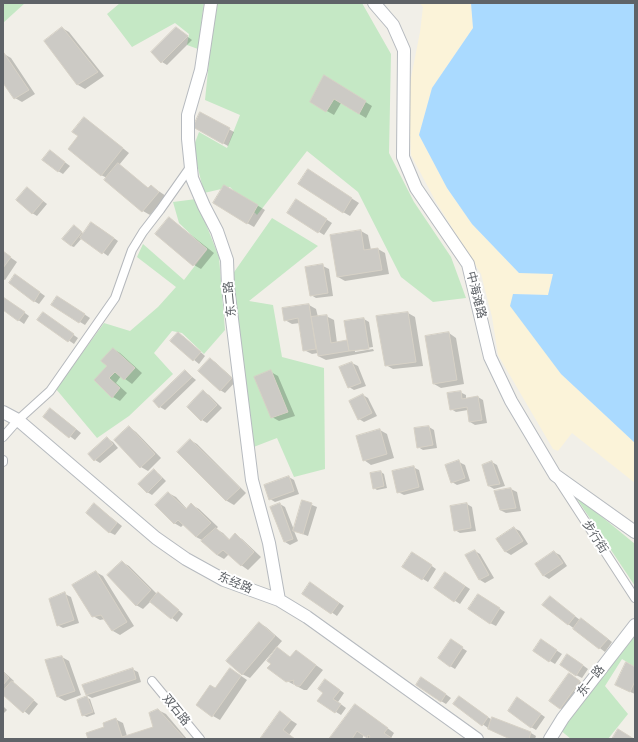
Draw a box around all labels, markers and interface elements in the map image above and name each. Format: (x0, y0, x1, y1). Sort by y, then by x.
street label: 中海滩路 (463, 270, 489, 320)
street label: 东二路 (221, 280, 239, 318)
street label: 步行街 (579, 518, 611, 556)
street label: 东经路 (216, 569, 254, 597)
street label: 东一路 (574, 662, 608, 700)
street label: 双石路 (159, 691, 193, 729)

